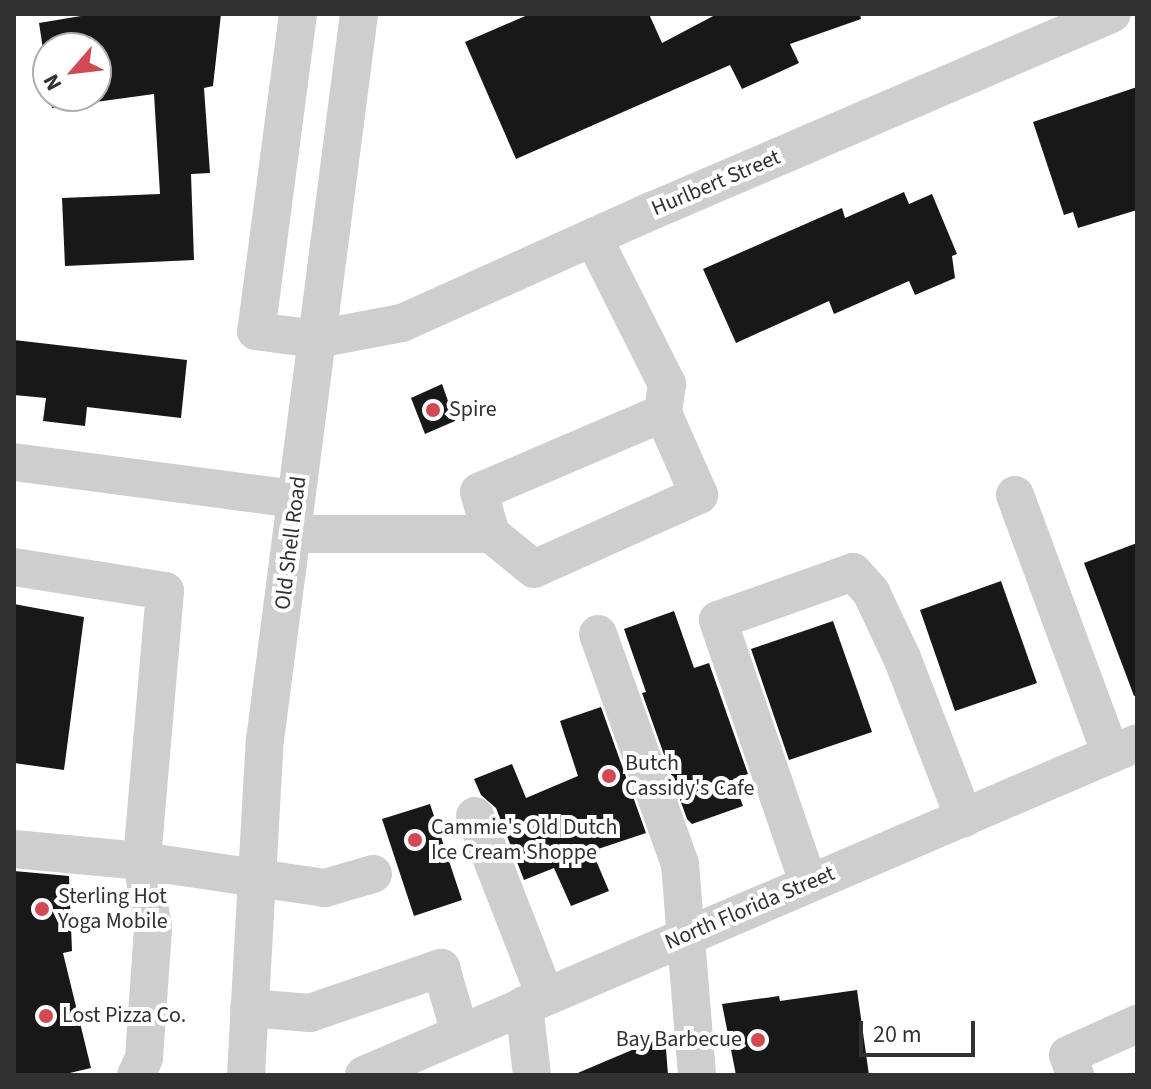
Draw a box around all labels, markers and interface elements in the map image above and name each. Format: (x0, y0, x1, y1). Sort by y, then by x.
north arrow (32, 32, 112, 112)
text: N (35, 68, 70, 96)
street label: Hurlbert Street (648, 144, 784, 222)
place label: Spire (449, 397, 497, 423)
marker: Spire (424, 401, 442, 419)
street label: Old Shell Road (270, 475, 312, 611)
place label: Butch Cassidy's Cafe (625, 750, 754, 802)
marker: Butch Cassidy's Cafe (600, 767, 618, 785)
place label: Cammie's Old Dutch Ice Cream Shoppe (431, 814, 618, 866)
marker: Cammie's Old Dutch Ice Cream Shoppe (406, 831, 424, 849)
street label: North Florida Street (661, 860, 839, 956)
place label: Sterling Hot Yoga Mobile (58, 883, 168, 934)
marker: Sterling Hot Yoga Mobile (33, 900, 51, 918)
place label: Lost Pizza Co. (62, 1003, 186, 1029)
scale bar (863, 1005, 979, 1055)
marker: Lost Pizza Co. (37, 1007, 55, 1025)
text: 20 m (873, 1017, 922, 1052)
place label: Bay Barbecue (616, 1027, 742, 1053)
marker: Bay Barbecue (749, 1031, 767, 1049)

